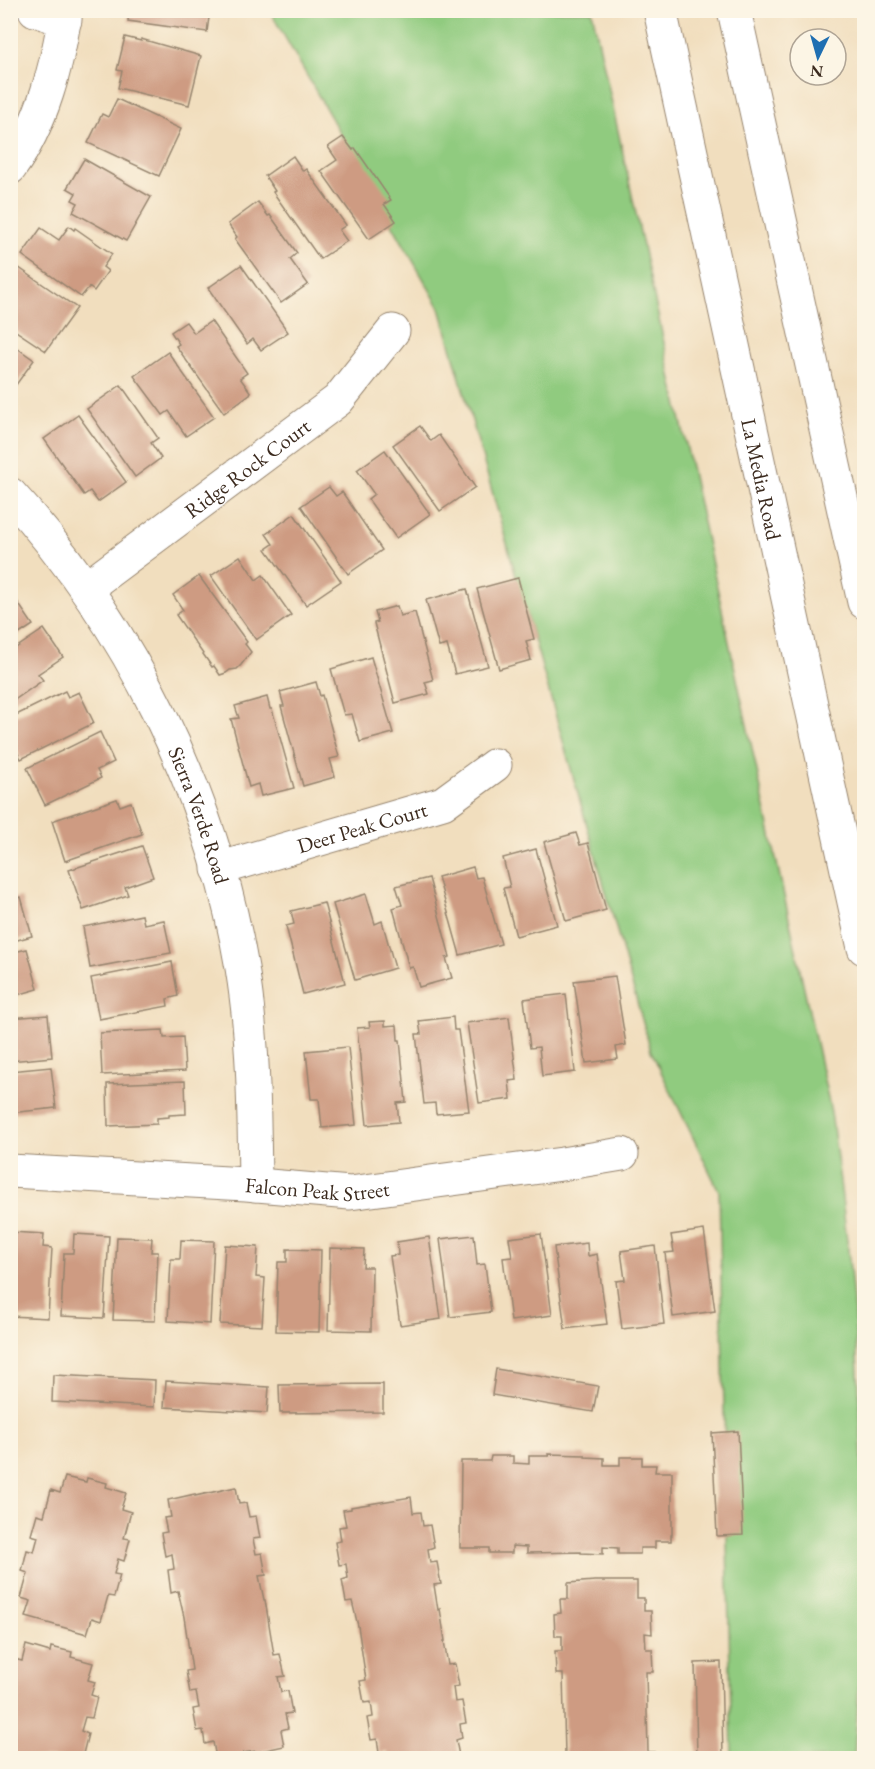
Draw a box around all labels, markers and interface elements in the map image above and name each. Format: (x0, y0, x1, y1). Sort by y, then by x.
north arrow (788, 27, 848, 87)
text: N (809, 60, 824, 82)
street label: Ridge Rock Court (179, 412, 316, 524)
street label: La Media Road (736, 416, 788, 543)
street label: Sierra Verde Road (163, 742, 236, 887)
street label: Deer Peak Court (294, 795, 431, 859)
street label: Falcon Peak Street (244, 1170, 392, 1207)

